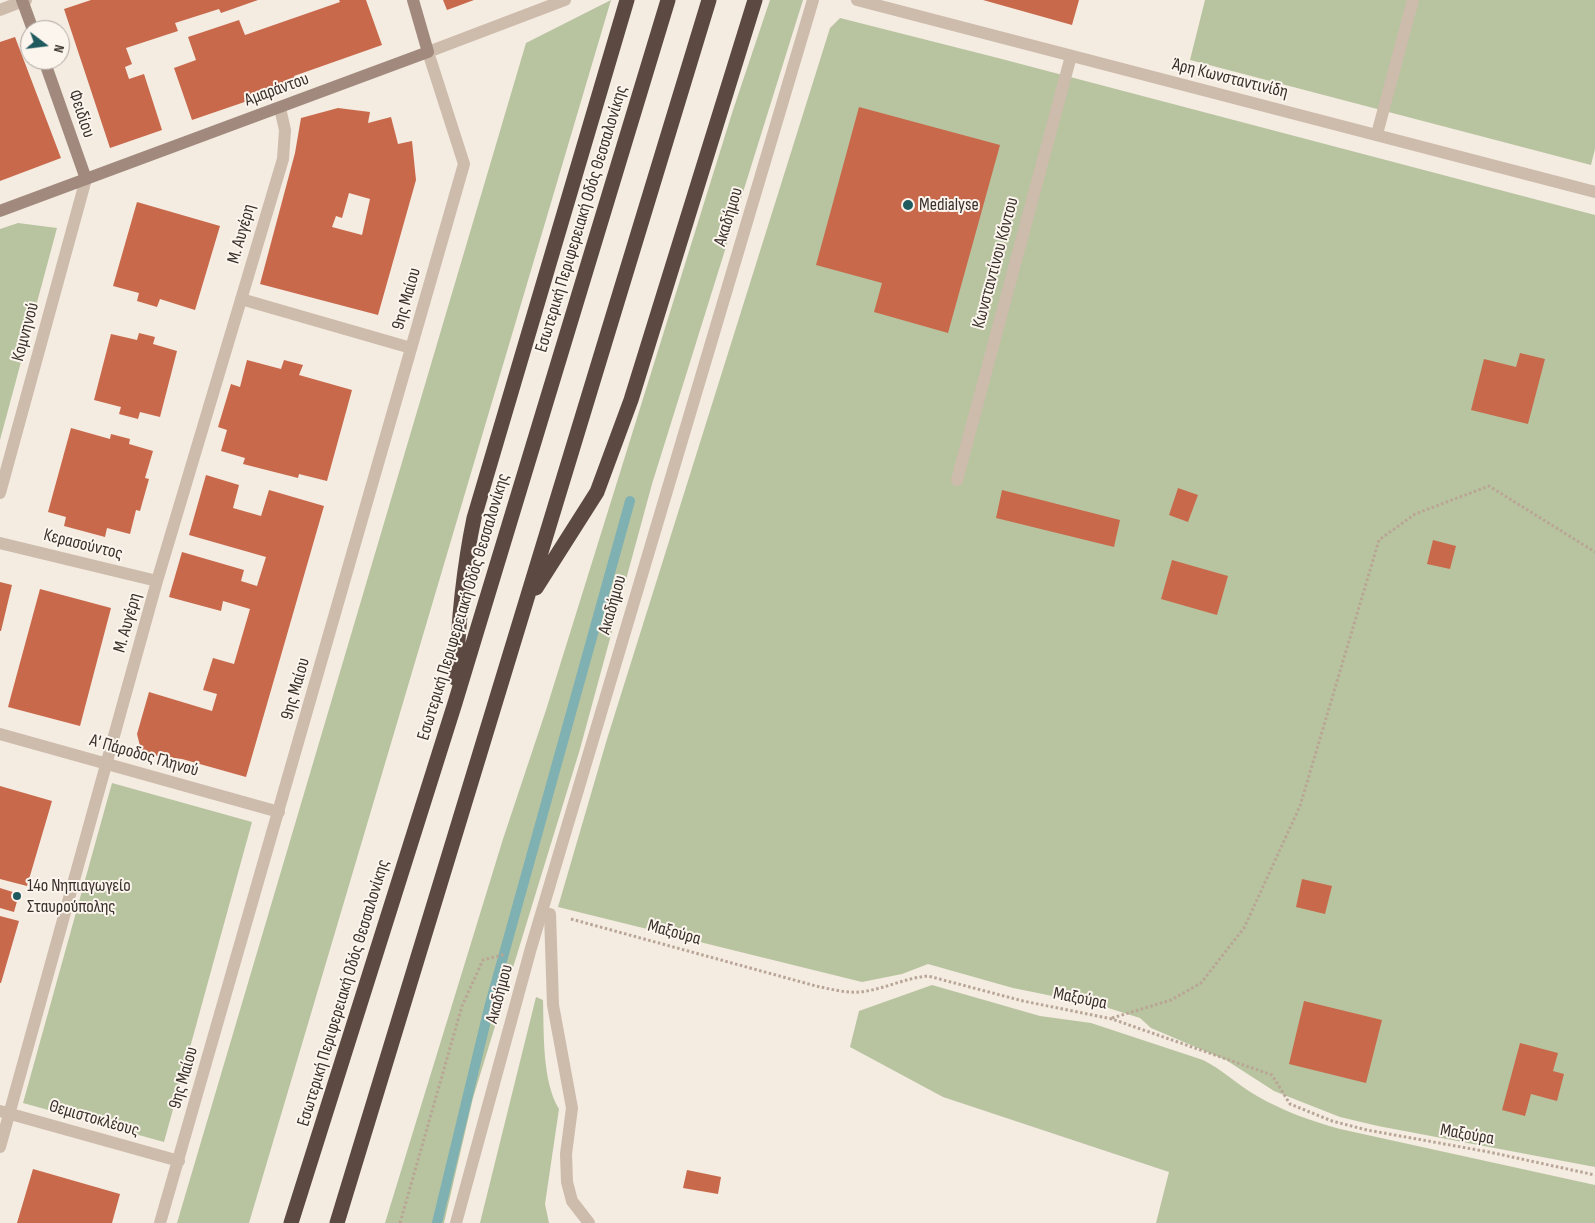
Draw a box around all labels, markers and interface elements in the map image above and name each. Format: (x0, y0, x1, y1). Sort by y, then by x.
north arrow (20, 20, 70, 70)
text: N (50, 43, 68, 55)
street label: Άρη Κωνσταντινίδη (1170, 54, 1290, 104)
street label: Αμαράντου (242, 68, 312, 112)
street label: Εσωτερική Περιφερειακή Οδός Θεσσαλονίκης (531, 83, 633, 355)
street label: Φειδίου (63, 87, 99, 141)
street label: Ακαδήμου (710, 185, 748, 249)
place label: Medialyse (919, 194, 979, 216)
street label: Κωνσταντίνου Κόντου (968, 195, 1024, 331)
marker: Medialyse (901, 198, 915, 212)
street label: Μ. Αυγέρη (223, 202, 261, 266)
street label: 9ης Μαίου (388, 265, 426, 333)
street label: Κομνηνού (8, 300, 44, 364)
street label: Εσωτερική Περιφερειακή Οδός Θεσσαλονίκης (413, 471, 515, 743)
street label: Κερασούντος (41, 525, 125, 565)
street label: Ακαδήμου (594, 573, 632, 637)
street label: Μ. Αυγέρη (109, 591, 147, 655)
street label: 9ης Μαίου (277, 655, 315, 723)
street label: Α' Πάροδος Γληνού (87, 730, 201, 782)
street label: Εσωτερική Περιφερειακή Οδός Θεσσαλονίκης (293, 857, 395, 1129)
place label: 14ο Νηπιαγωγείο Σταυρούπολης (27, 875, 131, 918)
marker: 14ο Νηπιαγωγείο Σταυρούπολης (11, 890, 23, 902)
street label: Μαξούρα (645, 916, 703, 950)
street label: Ακαδήμου (482, 962, 518, 1026)
street label: Μαξούρα (1051, 983, 1109, 1015)
street label: 9ης Μαίου (165, 1044, 203, 1112)
street label: Θεμιστοκλέους (47, 1096, 141, 1142)
street label: Μαξούρα (1438, 1120, 1496, 1150)

